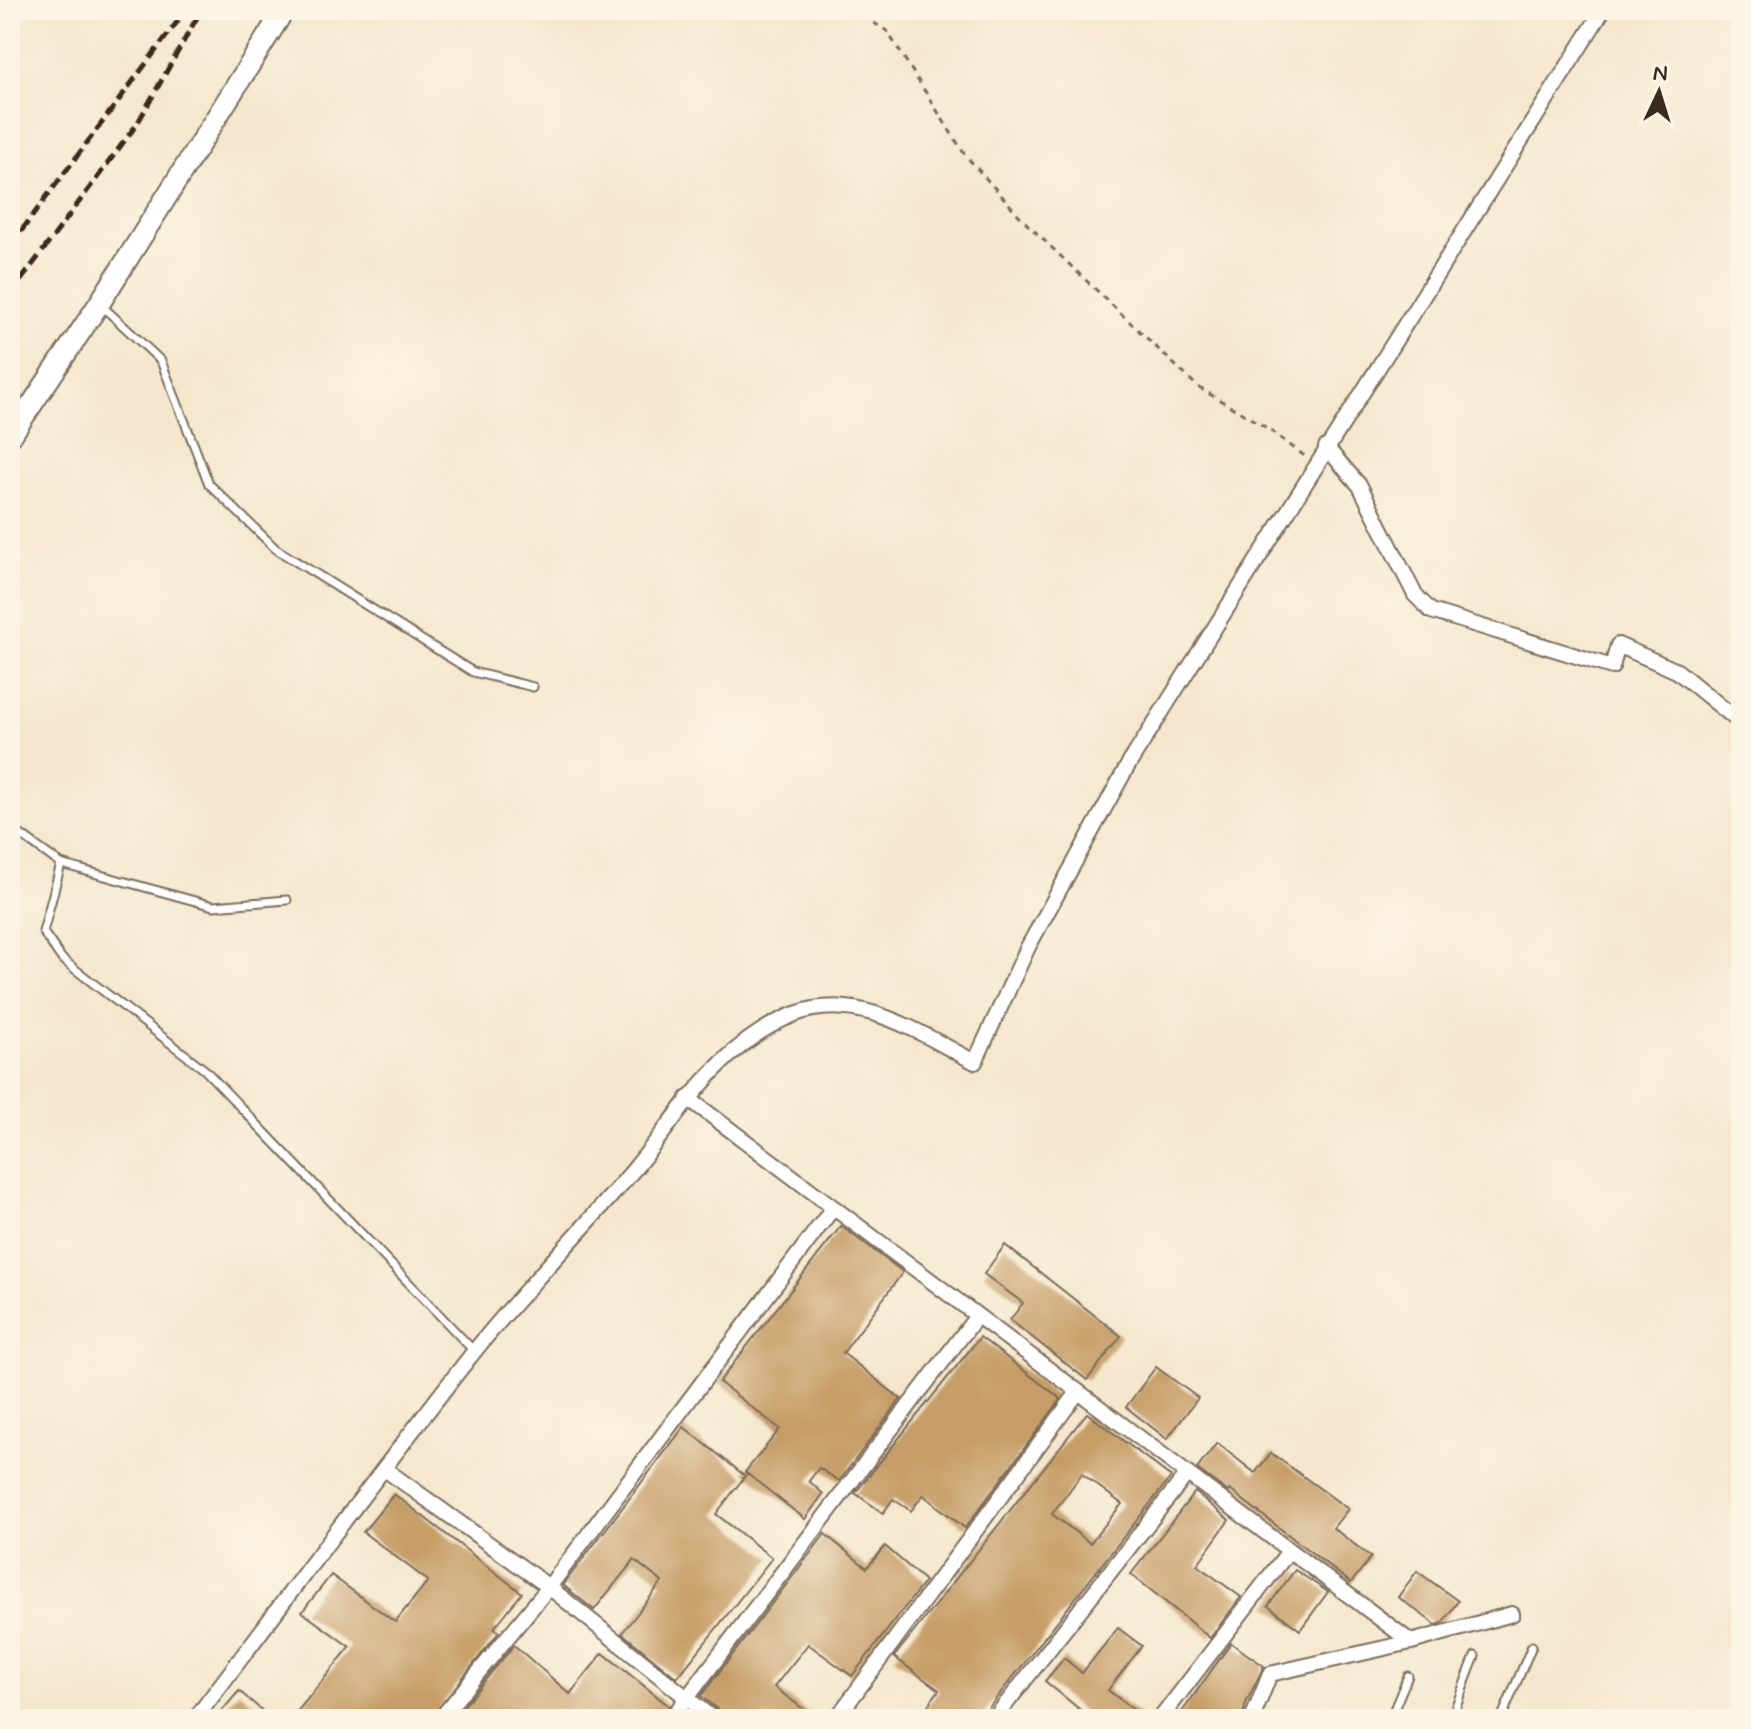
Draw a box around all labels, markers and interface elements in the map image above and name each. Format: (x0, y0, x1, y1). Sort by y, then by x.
north arrow (1619, 52, 1699, 132)
text: N (1652, 60, 1669, 89)

